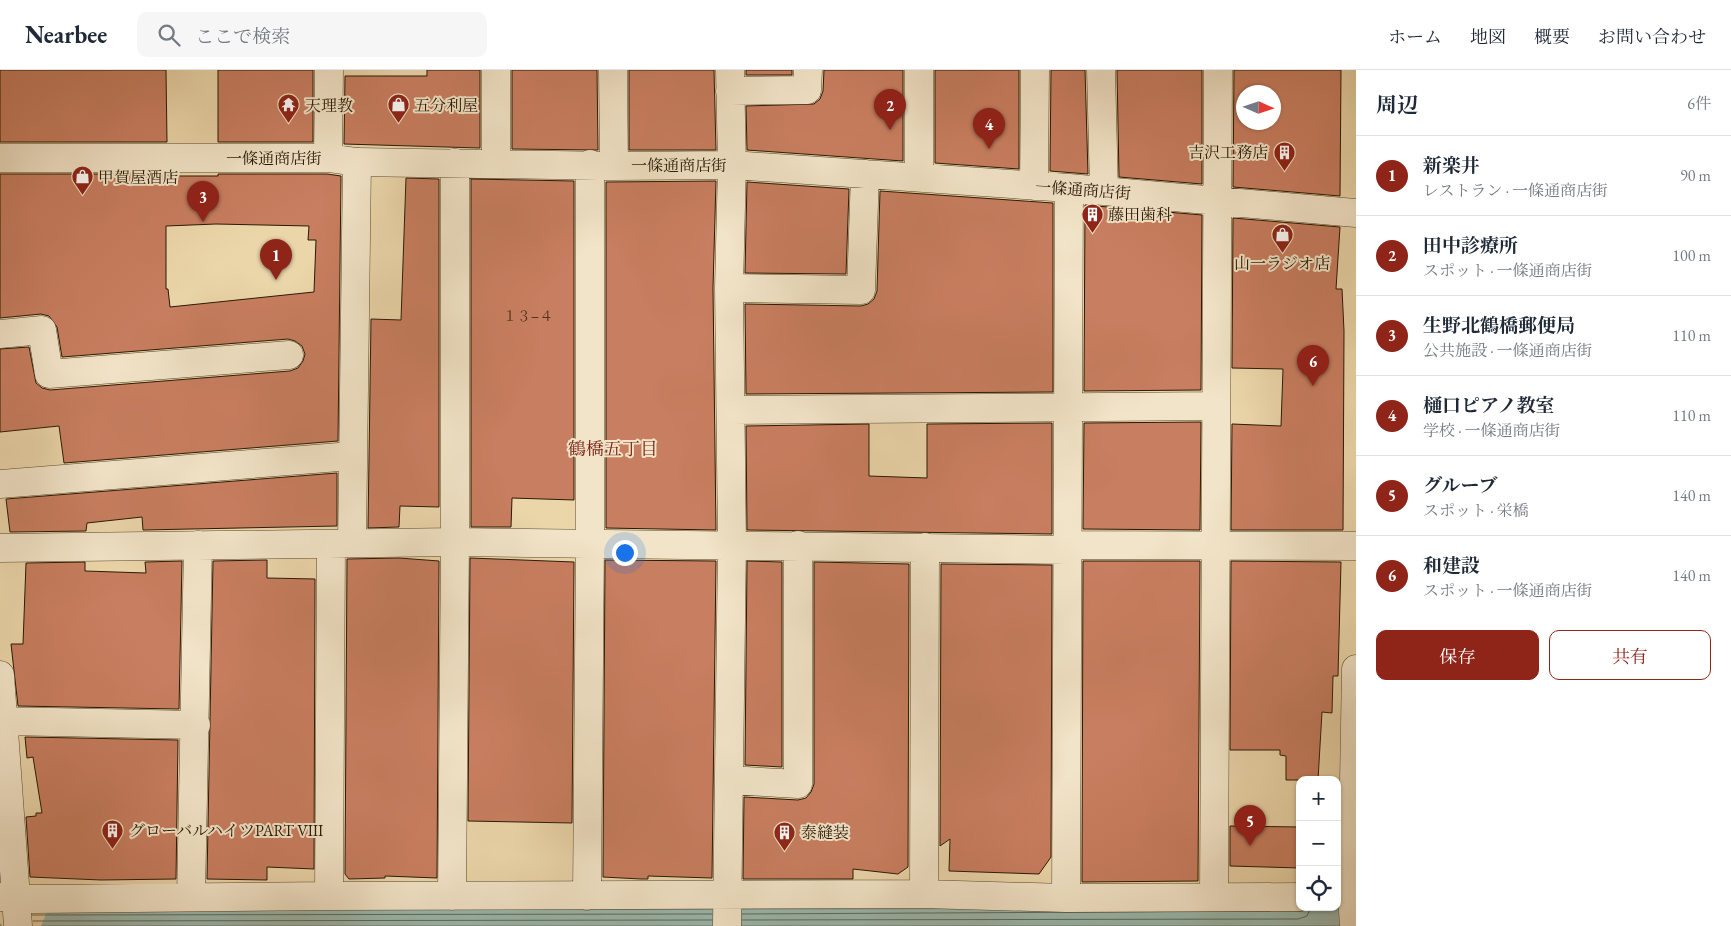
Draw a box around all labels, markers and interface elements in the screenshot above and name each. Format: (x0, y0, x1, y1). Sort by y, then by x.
search box (137, 12, 487, 57)
text: Nearbee (25, 19, 107, 50)
icon: search (155, 21, 183, 49)
text: ここで検索 (195, 24, 290, 49)
text: ホーム (1388, 25, 1442, 48)
text: 地図 (1470, 25, 1506, 48)
text: 概要 (1534, 25, 1570, 48)
text: お問い合わせ (1598, 25, 1706, 48)
north arrow (1236, 85, 1281, 130)
pin: 2 (874, 89, 906, 130)
text: 周辺 (1376, 91, 1418, 118)
temple icon: 天理教 (277, 93, 301, 124)
shop icon: 五分利屋 (386, 93, 410, 124)
text: 6件 (1687, 93, 1711, 114)
place label: 天理教 (305, 95, 353, 116)
place label: 五分利屋 (414, 95, 478, 116)
pin: 4 (973, 108, 1005, 149)
building icon: 吉沢工務店 (1272, 140, 1296, 171)
place label: 吉沢工務店 (1188, 142, 1268, 163)
street label: 一條通商店街 (226, 148, 322, 169)
text: 新楽井 (1423, 153, 1480, 178)
street label: 一條通商店街 (631, 155, 727, 176)
shop icon: 甲賀屋酒店 (70, 165, 94, 196)
text: 1 (1388, 165, 1396, 186)
text: 90 m (1680, 165, 1711, 186)
place label: 甲賀屋酒店 (98, 167, 178, 188)
street label: 一條通商店街 (1034, 176, 1132, 204)
text: レストラン · 一條通商店街 (1423, 180, 1608, 201)
pin: 3 (187, 181, 219, 222)
building icon: 藤田歯科 (1080, 202, 1104, 233)
place label: 藤田歯科 (1108, 204, 1172, 225)
shop icon: 山一ラジオ店 (1270, 222, 1294, 253)
text: 田中診療所 (1423, 233, 1518, 258)
pin: 1 (260, 239, 292, 280)
text: 2 (1388, 245, 1396, 266)
text: 100 m (1672, 245, 1711, 266)
place label: 山一ラジオ店 (1234, 253, 1330, 274)
text: スポット · 一條通商店街 (1423, 260, 1593, 281)
house number: １３−４ (503, 307, 553, 325)
text: 生野北鶴橋郵便局 (1423, 313, 1575, 338)
text: 3 (1388, 325, 1396, 346)
text: 110 m (1672, 325, 1711, 346)
text: 公共施設 · 一條通商店街 (1423, 340, 1593, 361)
pin: 6 (1297, 345, 1329, 386)
text: 樋口ピアノ教室 (1423, 393, 1554, 418)
text: 4 (1388, 405, 1396, 426)
text: 110 m (1672, 405, 1711, 426)
text: 学校 · 一條通商店街 (1423, 420, 1561, 441)
district label: 鶴橋五丁目 (568, 437, 658, 460)
text: グルーブ (1423, 473, 1497, 498)
text: 5 (1388, 485, 1396, 506)
text: 140 m (1672, 485, 1711, 506)
text: スポット · 栄橋 (1423, 500, 1529, 521)
your location (612, 540, 638, 566)
text: 和建設 (1423, 553, 1480, 578)
text: 6 (1388, 565, 1396, 586)
text: 140 m (1672, 565, 1711, 586)
text: スポット · 一條通商店街 (1423, 580, 1593, 601)
button: 保存 (1376, 630, 1539, 680)
button: 共有 (1549, 630, 1711, 680)
map controls (1296, 776, 1341, 911)
button: + (1296, 776, 1341, 821)
pin: 5 (1234, 805, 1266, 846)
building icon: グローバルハイツPART Ⅷ (101, 818, 125, 849)
place label: グローバルハイツPART Ⅷ (129, 820, 323, 841)
building icon: 泰縫装 (773, 820, 797, 851)
button: − (1296, 821, 1341, 866)
place label: 泰縫装 (801, 822, 849, 843)
button: locate (1296, 866, 1341, 911)

